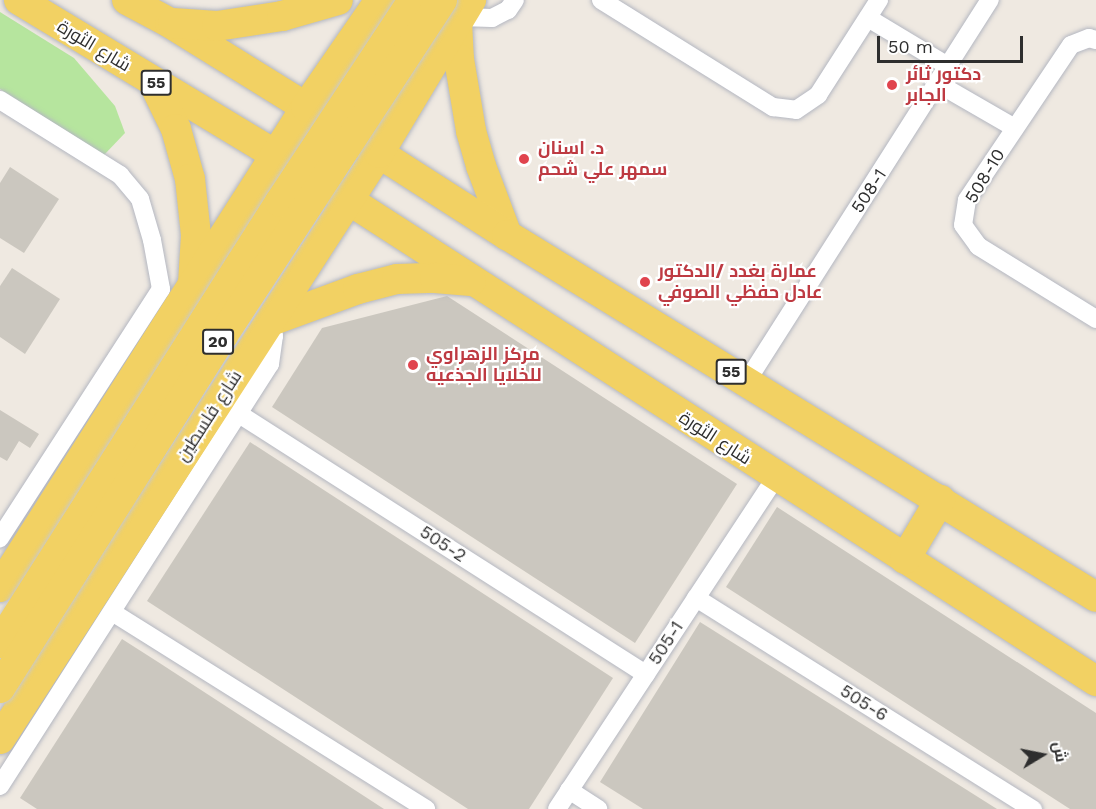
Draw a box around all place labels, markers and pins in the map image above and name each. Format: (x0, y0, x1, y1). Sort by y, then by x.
place label: دكتور ثائر الجابر (906, 64, 981, 106)
marker: دكتور ثائر الجابر (883, 76, 901, 94)
place label: د. اسنان سمهر علي شحم (538, 138, 667, 180)
marker: د. اسنان سمهر علي شحم (515, 150, 533, 168)
place label: عمارة بغدد /الدكتور عادل حفظي الصوفي (658, 261, 822, 304)
marker: عمارة بغدد /الدكتور عادل حفظي الصوفي (636, 273, 654, 291)
place label: مركز الزهراوي للخلايا الجذعيه (426, 344, 542, 386)
marker: مركز الزهراوي للخلايا الجذعيه (404, 356, 422, 374)

